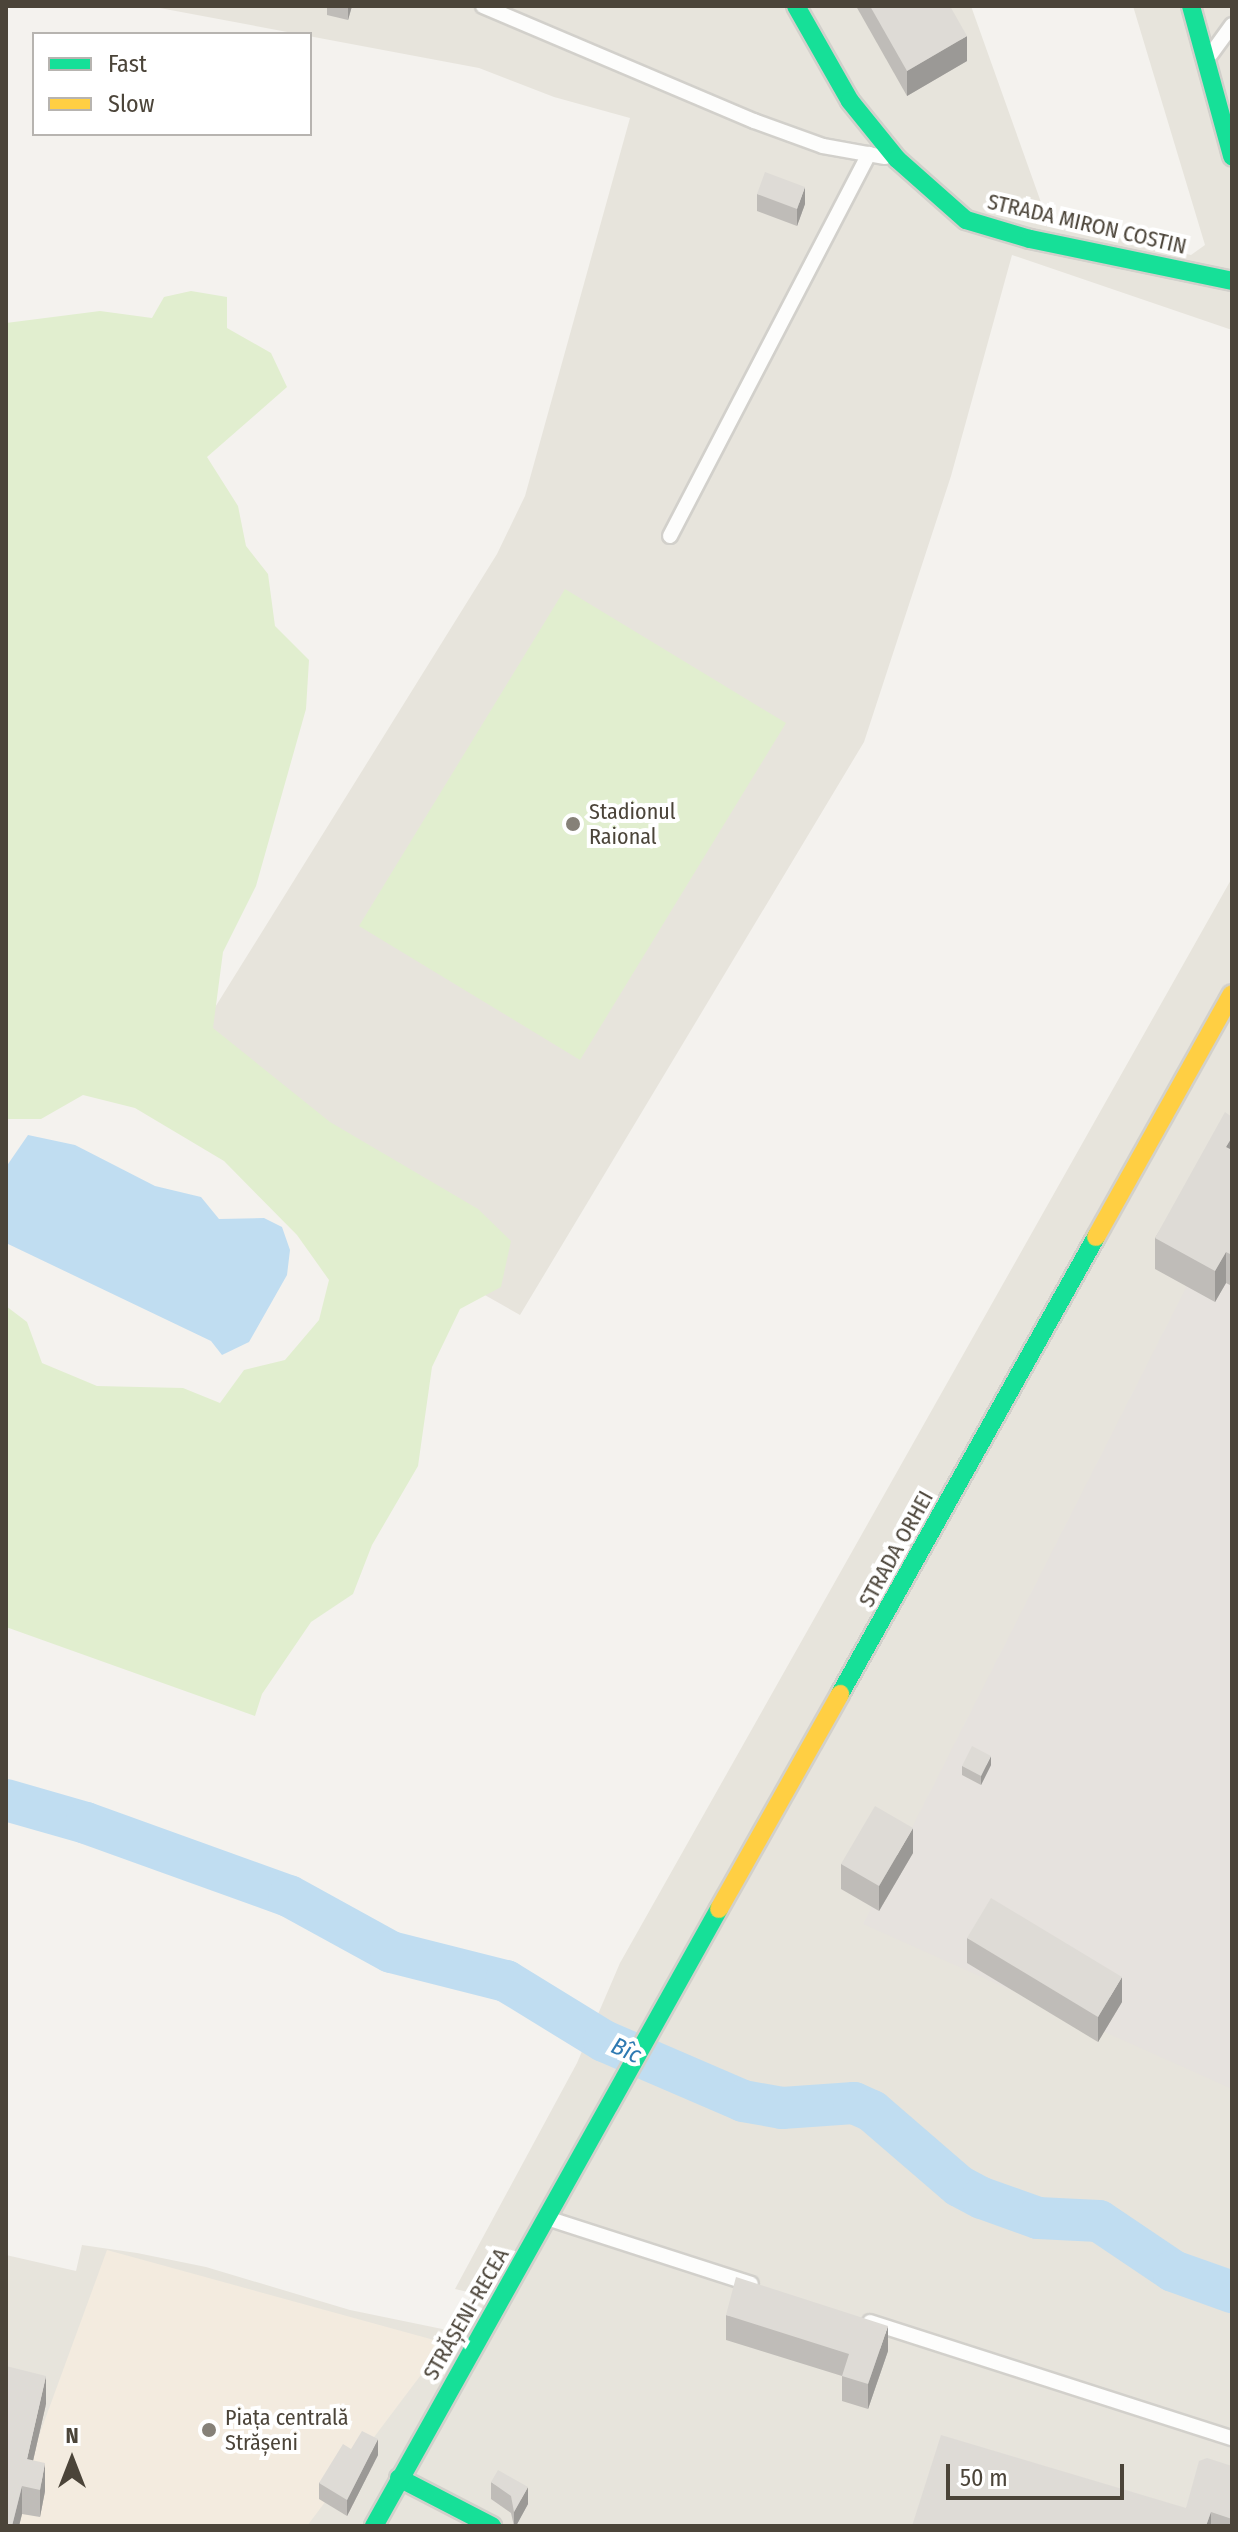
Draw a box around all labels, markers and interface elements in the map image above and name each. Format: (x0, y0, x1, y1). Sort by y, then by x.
legend (32, 32, 312, 136)
text: Fast (108, 50, 147, 78)
text: Slow (108, 90, 154, 118)
street label: STRADA MIRON COSTIN (985, 188, 1189, 260)
place label: Stadionul Raional (589, 798, 676, 850)
marker: Stadionul Raional (564, 815, 582, 833)
street label: STRADA ORHEI (853, 1486, 939, 1612)
water label: Bîc (607, 2032, 645, 2070)
street label: STRĂȘENI-RECEA (418, 2243, 514, 2385)
place label: Piața centrală Strășeni (225, 2404, 349, 2456)
north arrow (32, 2420, 112, 2500)
marker: Piața centrală Strășeni (200, 2421, 218, 2439)
text: N (65, 2422, 79, 2449)
scale bar (950, 2448, 1128, 2498)
text: 50 m (960, 2464, 1008, 2492)

